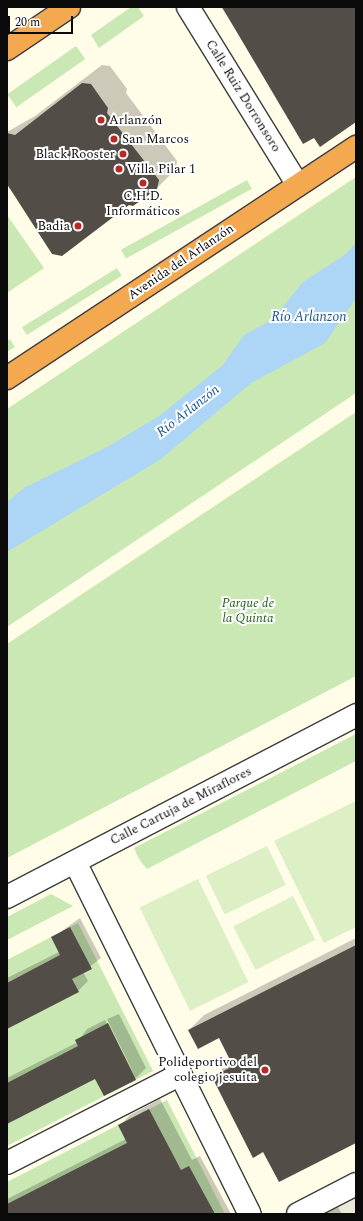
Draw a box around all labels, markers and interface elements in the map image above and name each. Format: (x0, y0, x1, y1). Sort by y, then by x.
scale bar (10, 8, 75, 34)
text: 20 m (15, 13, 40, 32)
street label: Calle Ruiz Dorronsoro (202, 37, 284, 155)
place label: Arlanzón (109, 112, 162, 128)
marker: Arlanzón (96, 115, 106, 125)
place label: San Marcos (122, 131, 189, 147)
marker: San Marcos (109, 134, 119, 144)
place label: Black Rooster (35, 146, 115, 162)
marker: Black Rooster (118, 149, 128, 159)
place label: Villa Pilar 1 (127, 161, 195, 177)
marker: Villa Pilar 1 (114, 164, 124, 174)
marker: C.H.D. Informáticos (138, 178, 148, 188)
place label: C.H.D. Informáticos (106, 189, 180, 220)
place label: Badia (37, 218, 70, 234)
marker: Badia (73, 221, 83, 231)
street label: Avenida del Arlanzón (125, 221, 237, 303)
water label: Río Arlanzon (271, 309, 347, 325)
water label: Río Arlanzón (153, 381, 223, 441)
park label: Parque de la Quinta (222, 596, 274, 627)
street label: Calle Cartuja de Miraflores (108, 763, 254, 849)
place label: Polideportivo del colegio jesuita (158, 1055, 257, 1086)
marker: Polideportivo del colegio jesuita (260, 1065, 270, 1075)

